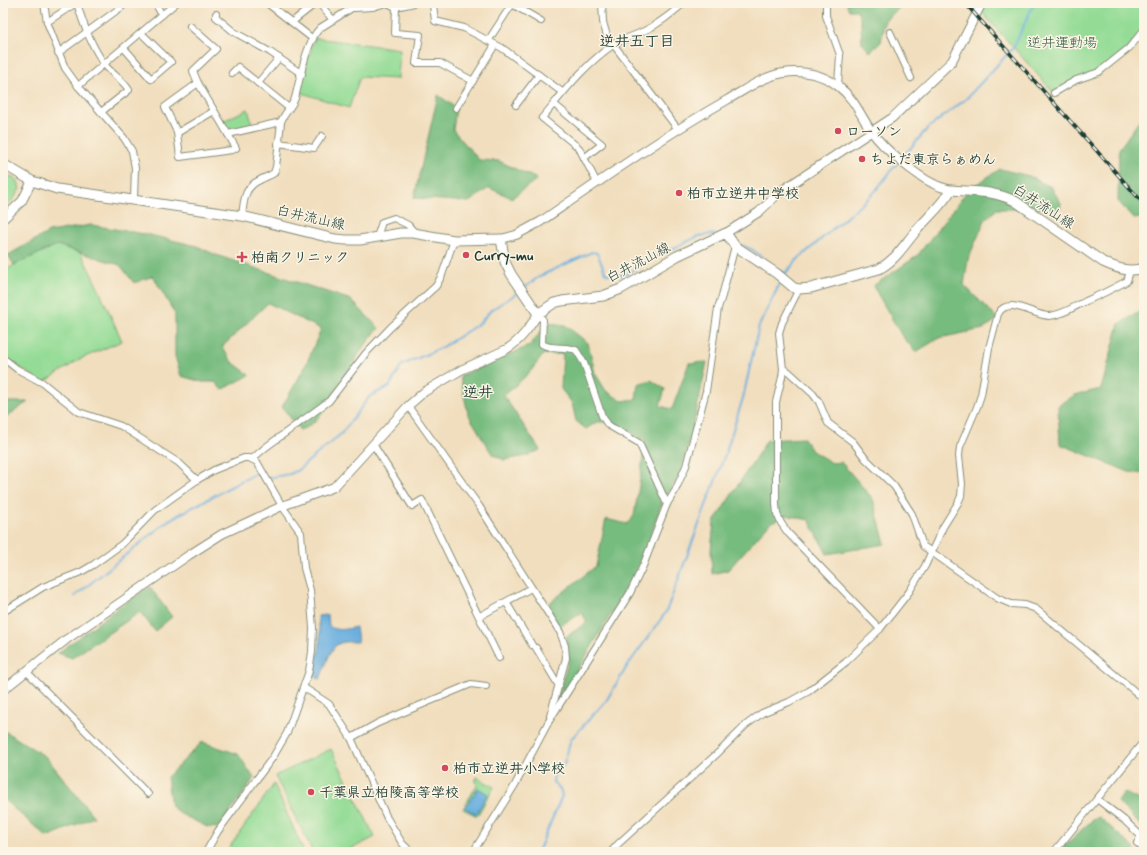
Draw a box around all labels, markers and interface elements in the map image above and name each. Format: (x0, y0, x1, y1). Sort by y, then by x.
district label: 逆井五丁目 (599, 32, 675, 52)
park label: 逆井運動場 (1027, 34, 1097, 52)
place label: ローソン (846, 123, 902, 141)
marker: ローソン (833, 126, 843, 136)
place label: ちよだ東京らぁめん (870, 151, 996, 169)
marker: ちよだ東京らぁめん (857, 154, 867, 164)
street label: 白井流山線 (1009, 180, 1078, 233)
place label: 柏市立逆井中学校 (687, 185, 799, 203)
marker: 柏市立逆井中学校 (674, 188, 684, 198)
street label: 白井流山線 (275, 201, 347, 235)
street label: 白井流山線 (603, 239, 674, 287)
place label: Curry-mu (474, 247, 534, 265)
place label: 柏南クリニック (251, 249, 349, 267)
marker: Curry-mu (461, 250, 471, 260)
marker: 柏南クリニック (236, 251, 248, 263)
district label: 逆井 (463, 383, 493, 403)
place label: 柏市立逆井小学校 (453, 760, 565, 778)
marker: 柏市立逆井小学校 (440, 763, 450, 773)
place label: 千葉県立柏陵高等学校 (319, 784, 459, 802)
marker: 千葉県立柏陵高等学校 (306, 787, 316, 797)

